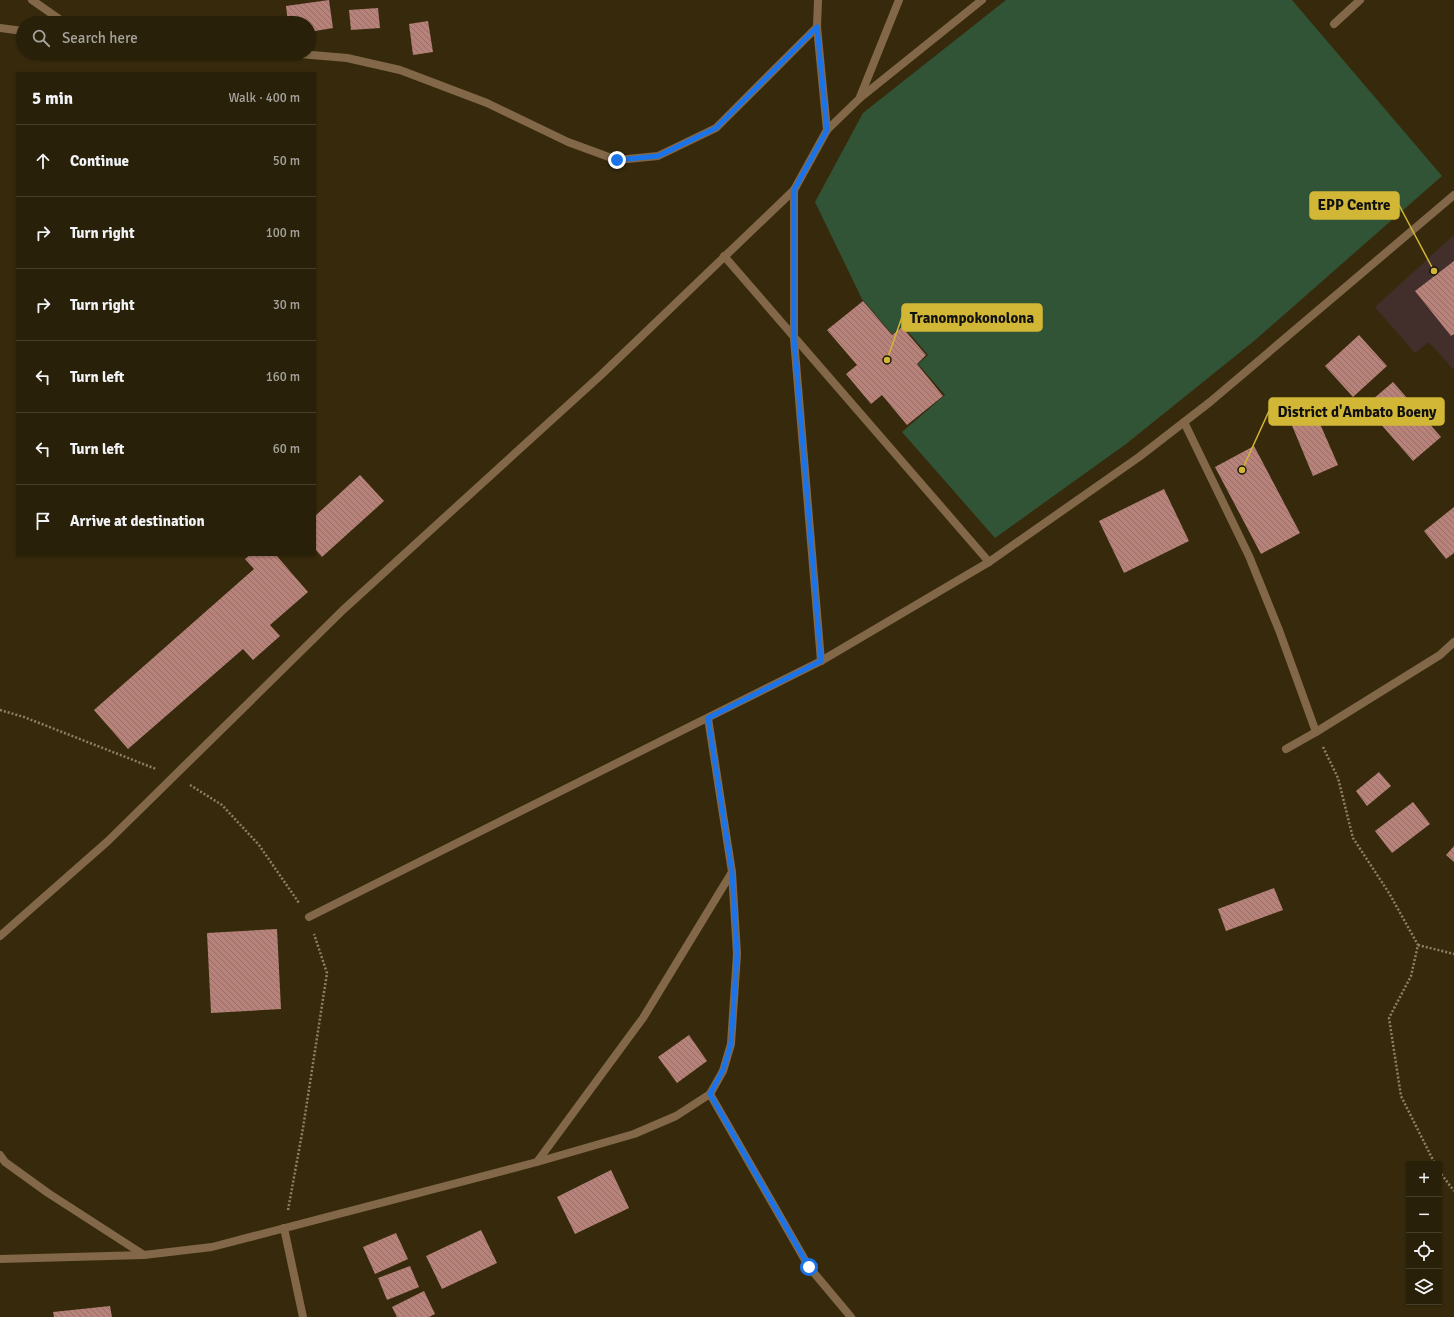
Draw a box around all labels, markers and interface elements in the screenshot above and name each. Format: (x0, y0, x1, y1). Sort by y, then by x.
search box (16, 16, 316, 60)
icon: search (30, 27, 52, 49)
text: Search here (62, 29, 138, 47)
text: 5 min (32, 88, 73, 109)
text: Walk · 400 m (229, 90, 300, 106)
icon: ahead (32, 150, 54, 172)
route end (608, 151, 626, 169)
text: Continue (70, 152, 129, 170)
text: 50 m (273, 153, 300, 169)
callout: EPP Centre (1310, 192, 1399, 219)
text: EPP Centre (1317, 196, 1391, 214)
icon: right (32, 222, 54, 244)
text: Turn right (70, 224, 135, 242)
text: 100 m (266, 225, 300, 241)
icon: right (32, 294, 54, 316)
text: Turn right (70, 296, 135, 314)
text: 30 m (273, 297, 300, 313)
callout: Tranompokonolona (902, 304, 1042, 331)
text: Tranompokonolona (910, 309, 1034, 327)
icon: left (32, 366, 54, 388)
text: Turn left (70, 368, 124, 386)
text: 160 m (266, 369, 300, 385)
callout: District d'Ambato Boeny (1269, 398, 1444, 425)
text: District d'Ambato Boeny (1278, 403, 1437, 421)
icon: left (32, 438, 54, 460)
text: Turn left (70, 440, 124, 458)
text: 60 m (273, 441, 300, 457)
icon: arrive (32, 510, 54, 532)
text: Arrive at destination (70, 512, 205, 530)
map controls (1406, 1161, 1442, 1305)
button: + (1406, 1161, 1442, 1197)
button: − (1406, 1197, 1442, 1233)
button: locate (1406, 1233, 1442, 1269)
route start (800, 1258, 818, 1276)
button: layers (1406, 1269, 1442, 1305)

